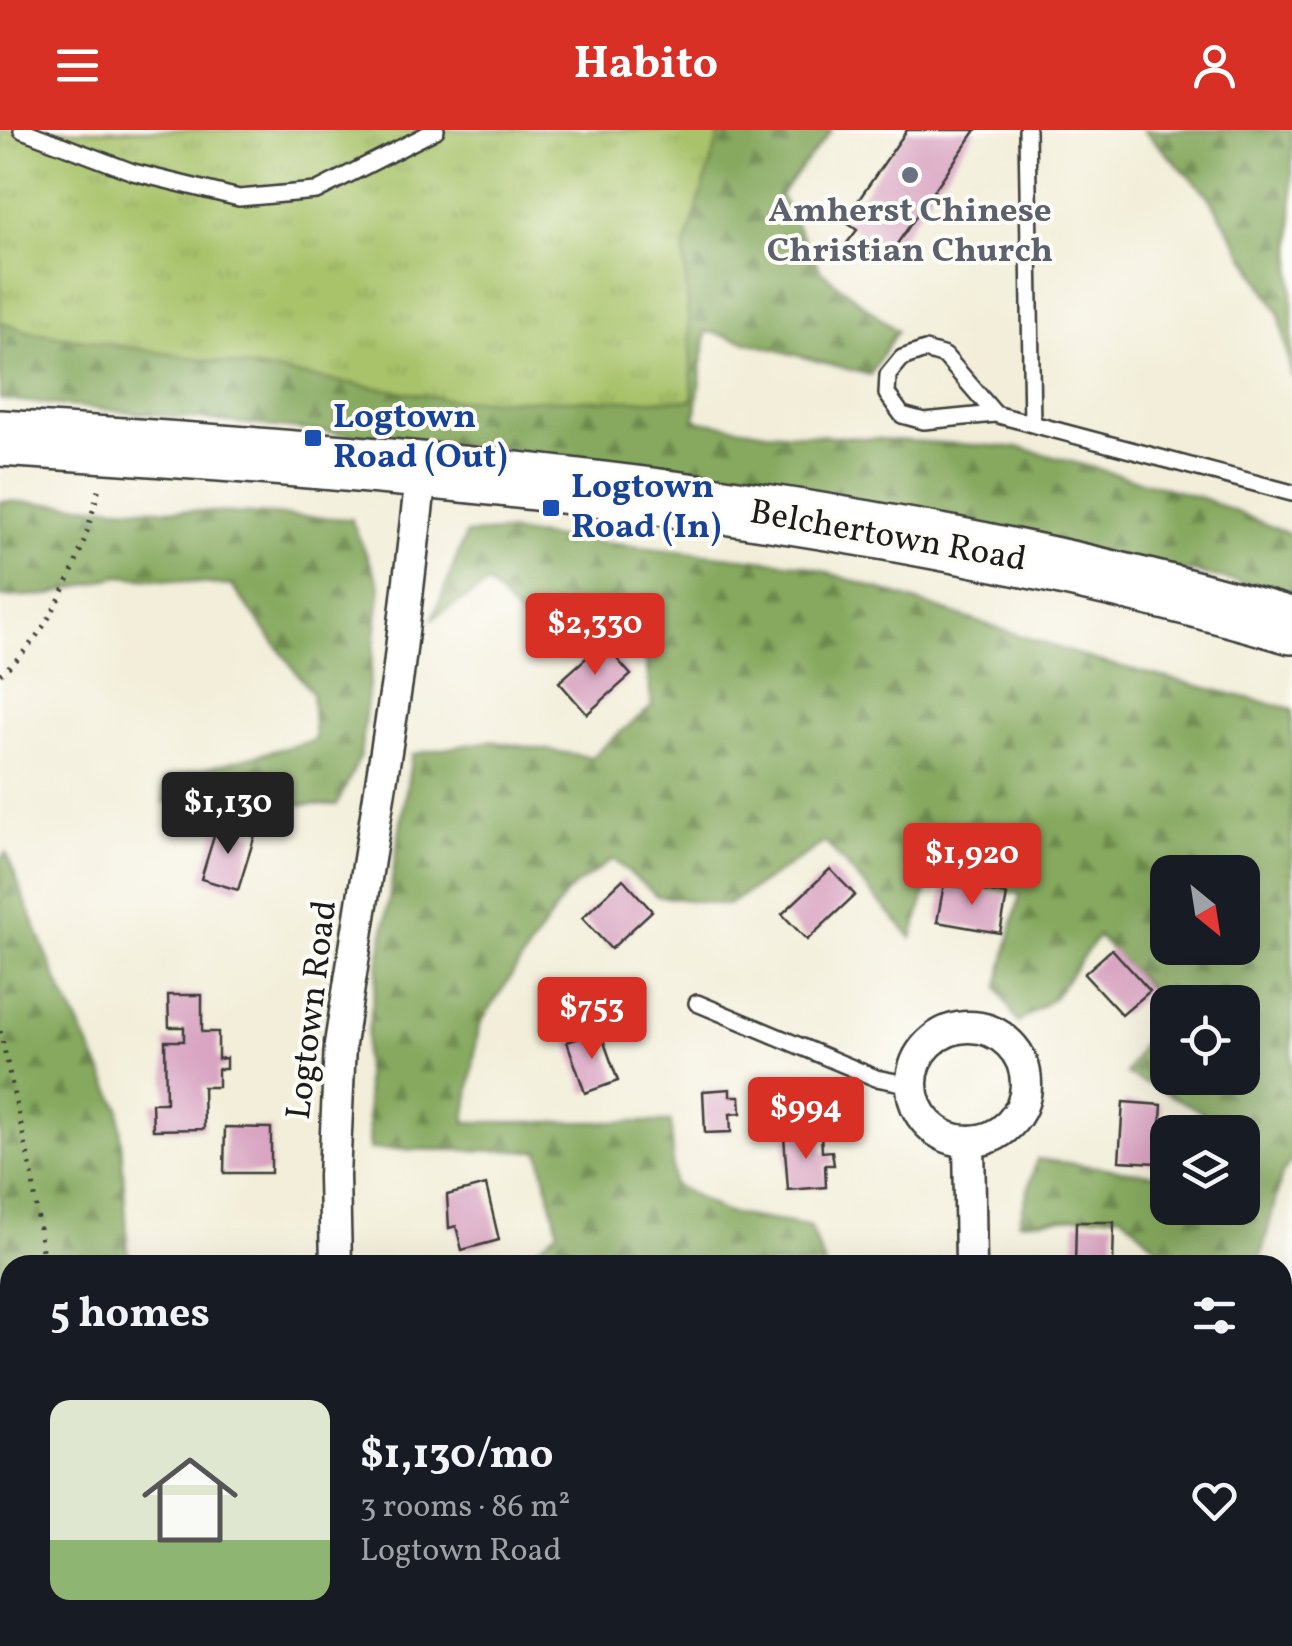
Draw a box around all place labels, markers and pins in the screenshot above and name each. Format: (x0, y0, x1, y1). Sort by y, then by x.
marker: Amherst Chinese Christian Church (899, 164, 921, 186)
place label: Amherst Chinese Christian Church (767, 188, 1053, 276)
place label: Logtown Road (Out) (333, 394, 508, 482)
marker: Logtown Road (Out) (302, 427, 324, 449)
place label: Logtown Road (In) (571, 464, 721, 552)
marker: Logtown Road (In) (540, 497, 562, 519)
pin: $2,330 (514, 593, 676, 678)
pin: $1,130 (147, 772, 309, 857)
pin: $1,920 (891, 823, 1053, 908)
pin: $753 (533, 977, 651, 1062)
pin: $994 (747, 1077, 865, 1162)

